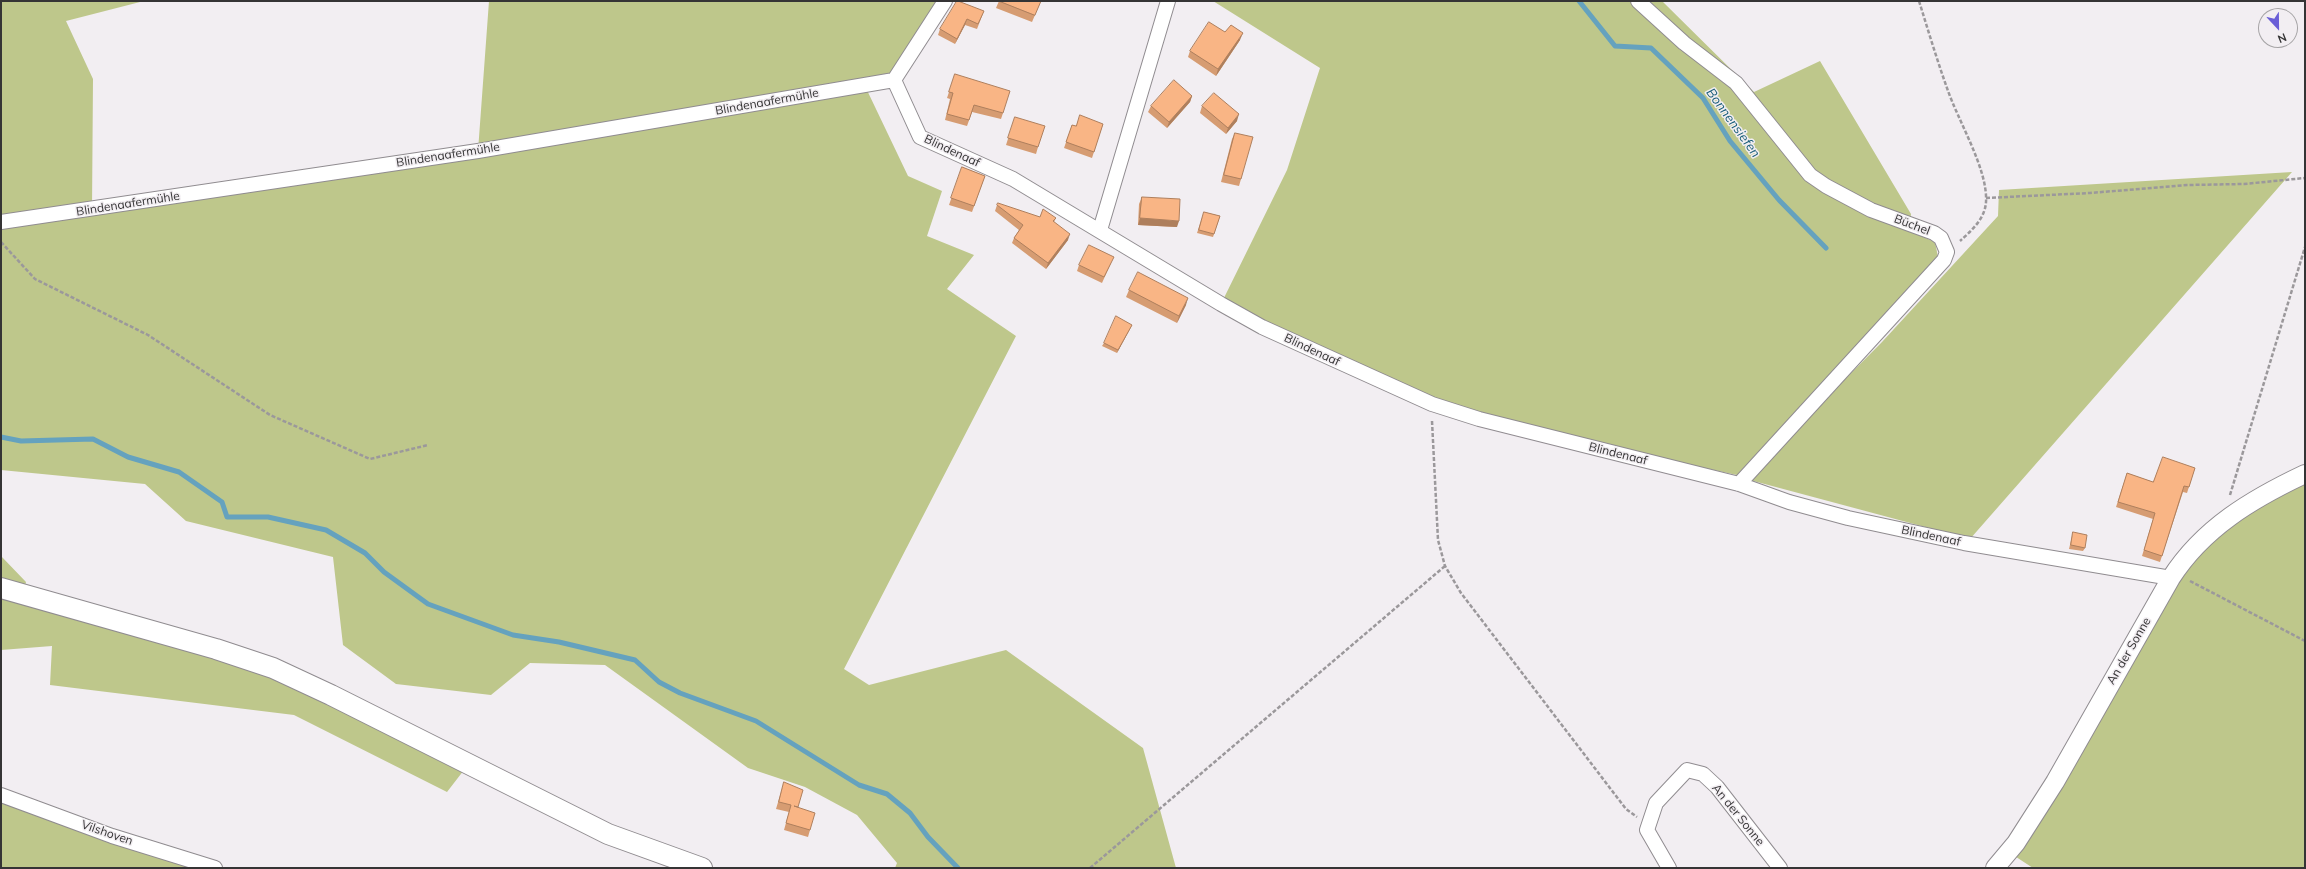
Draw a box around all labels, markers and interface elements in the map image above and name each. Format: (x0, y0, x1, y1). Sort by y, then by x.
north arrow (2258, 8, 2298, 48)
text: N (2276, 30, 2289, 46)
water label: Bonnensiefen (1703, 85, 1763, 161)
street label: Blindenaafermühle (714, 86, 820, 118)
street label: Blindenaaf (922, 132, 982, 170)
street label: Blindenaafermühle (395, 140, 501, 170)
street label: Blindenaafermühle (75, 189, 181, 219)
street label: Büchel (1892, 212, 1932, 238)
street label: Blindenaaf (1282, 331, 1342, 369)
street label: Blindenaaf (1587, 440, 1649, 468)
street label: Blindenaaf (1900, 523, 1962, 549)
street label: An der Sonne (2104, 615, 2154, 687)
street label: An der Sonne (1709, 781, 1767, 849)
street label: Vilshoven (79, 817, 135, 849)

